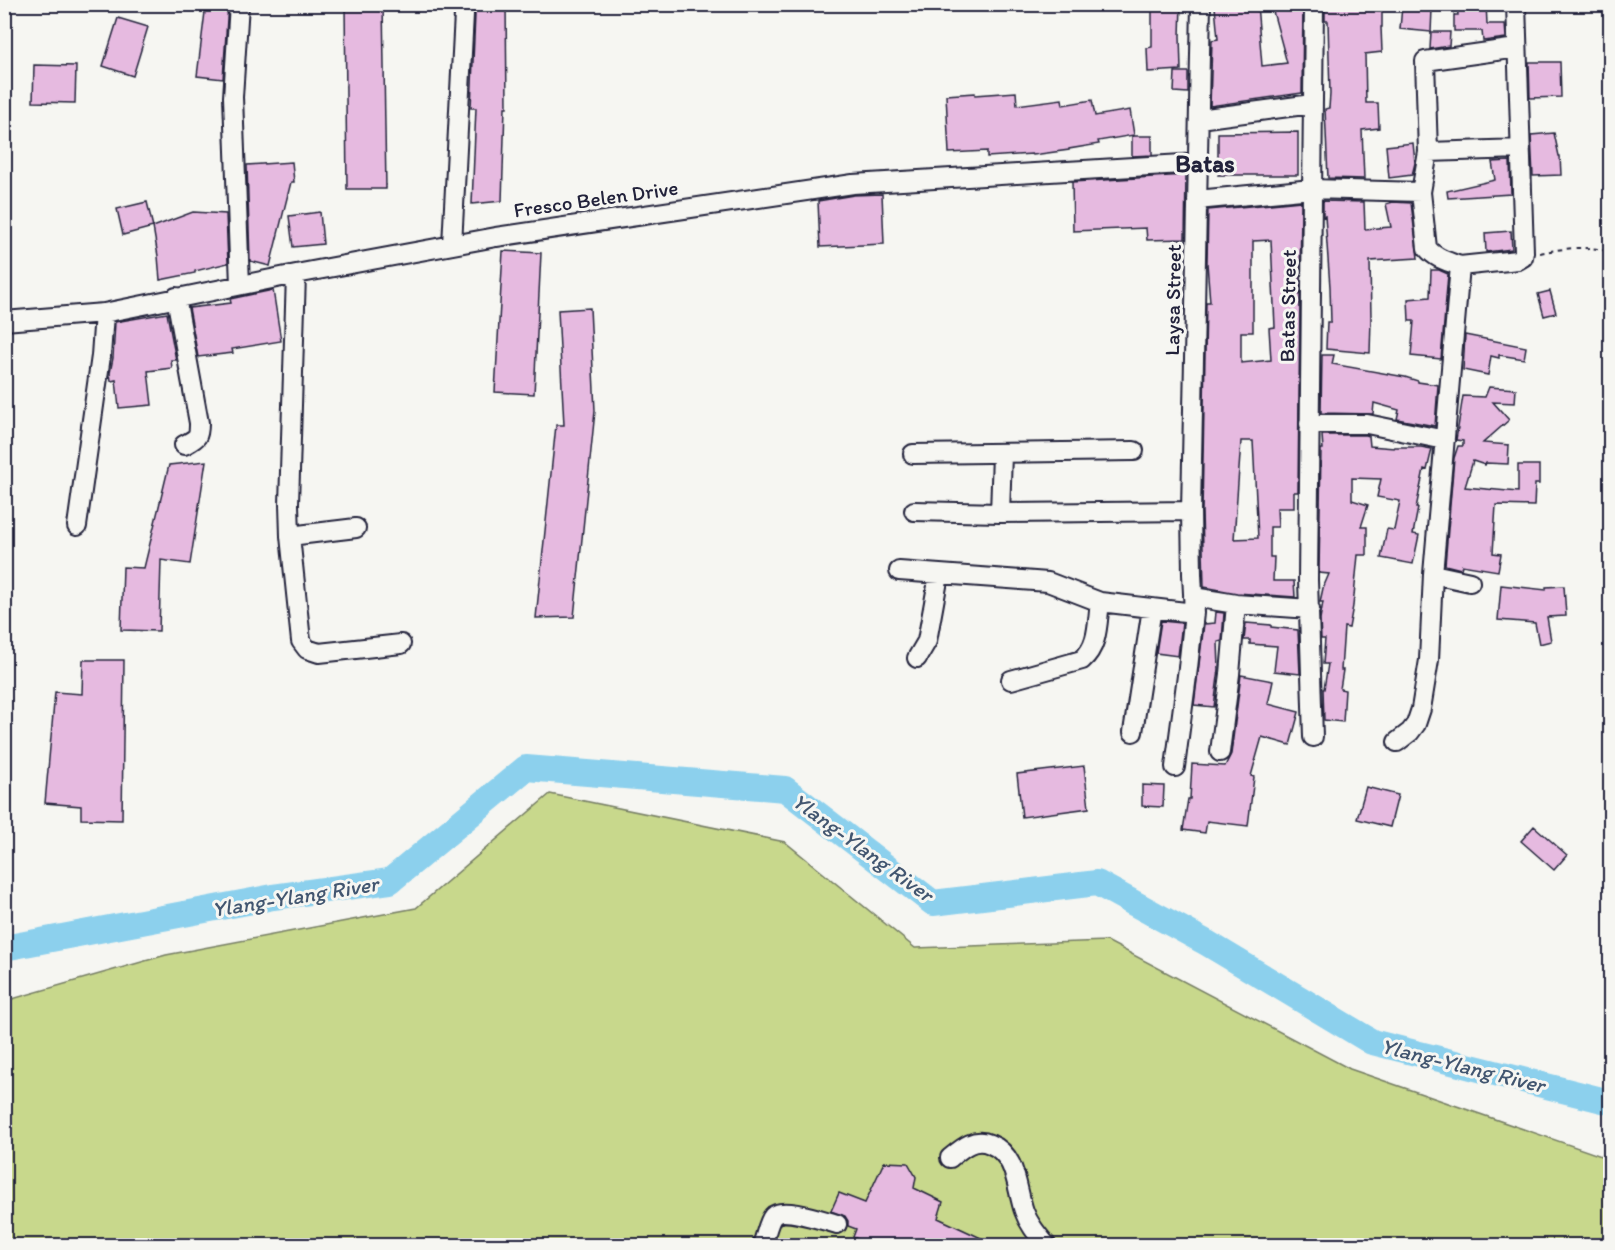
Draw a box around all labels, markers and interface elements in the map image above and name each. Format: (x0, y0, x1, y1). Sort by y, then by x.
district label: Batas (1175, 149, 1235, 178)
street label: Fresco Belen Drive (512, 175, 680, 222)
street label: Laysa Street (1159, 244, 1186, 356)
street label: Batas Street (1274, 249, 1301, 363)
water label: Ylang-Ylang River (787, 787, 941, 909)
water label: Ylang-Ylang River (210, 870, 383, 923)
water label: Ylang-Ylang River (1378, 1032, 1550, 1100)

